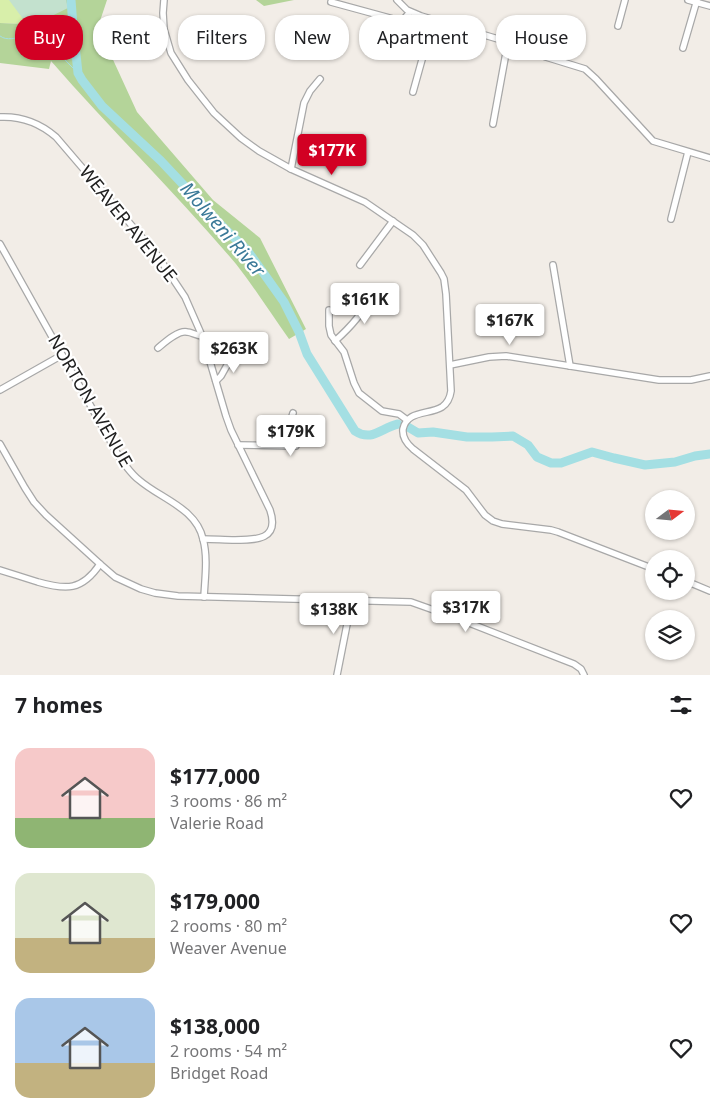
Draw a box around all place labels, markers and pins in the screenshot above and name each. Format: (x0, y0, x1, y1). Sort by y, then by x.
pin: $177K (297, 134, 367, 176)
pin: $161K (330, 282, 400, 325)
pin: $167K (475, 304, 545, 346)
pin: $263K (199, 332, 269, 374)
pin: $179K (256, 414, 326, 457)
pin: $317K (431, 590, 501, 633)
pin: $138K (299, 592, 369, 635)

